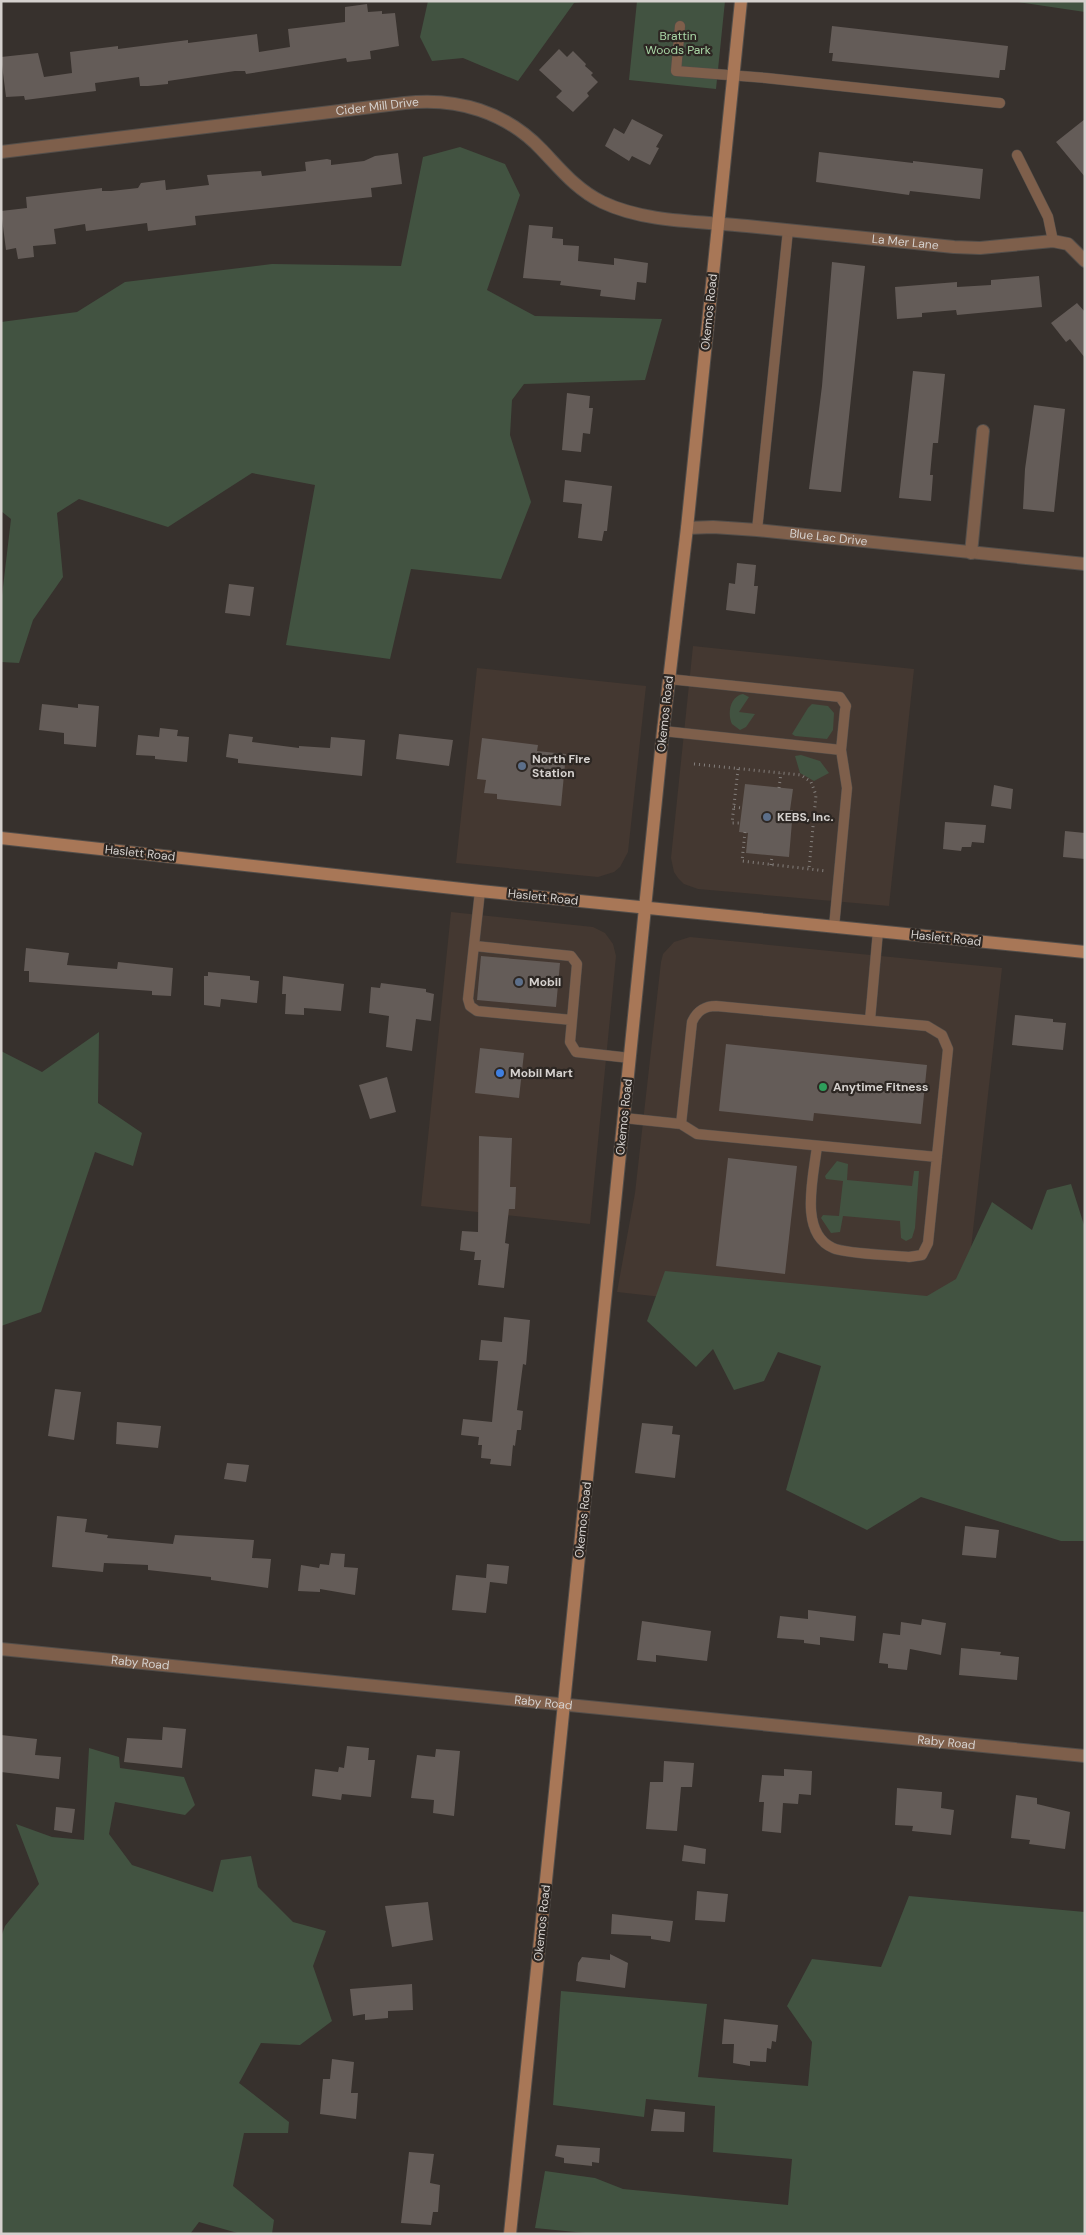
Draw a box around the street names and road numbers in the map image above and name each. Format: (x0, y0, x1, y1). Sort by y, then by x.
street label: Cider Mill Drive (335, 94, 419, 119)
street label: La Mer Lane (871, 231, 940, 253)
street label: Okemos Road (697, 273, 721, 351)
street label: Blue Lac Drive (789, 525, 868, 549)
street label: Okemos Road (653, 675, 677, 753)
street label: Haslett Road (104, 841, 176, 865)
street label: Haslett Road (507, 885, 579, 909)
street label: Haslett Road (910, 926, 982, 950)
street label: Okemos Road (612, 1078, 636, 1156)
street label: Okemos Road (571, 1481, 595, 1559)
street label: Raby Road (110, 1652, 170, 1674)
street label: Raby Road (514, 1692, 573, 1713)
street label: Raby Road (917, 1731, 976, 1753)
street label: Okemos Road (530, 1884, 554, 1962)

